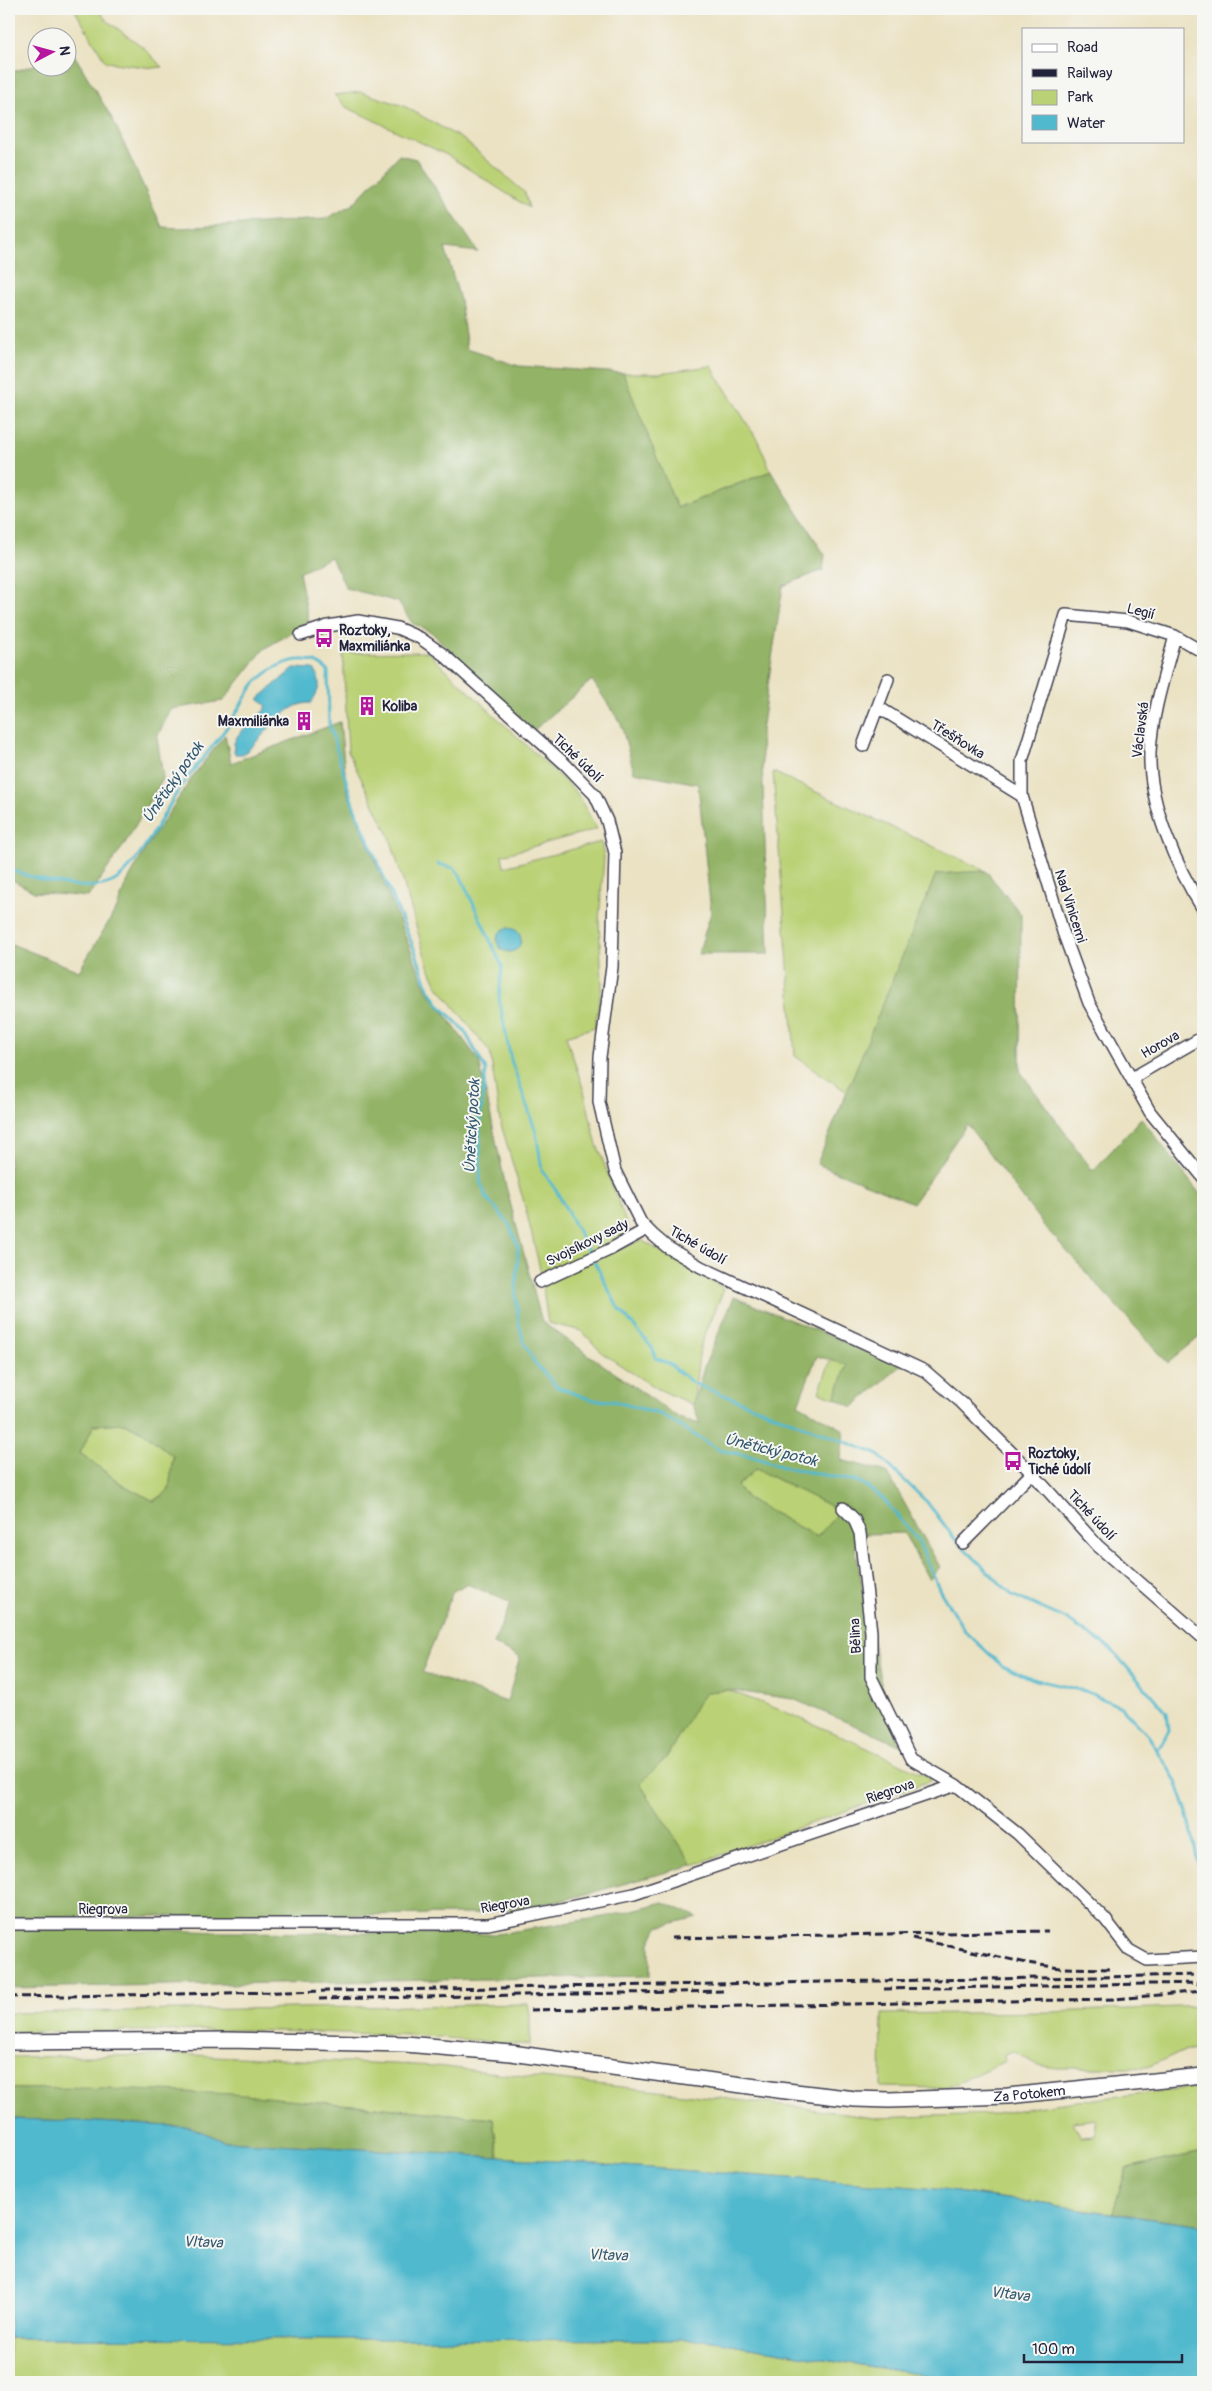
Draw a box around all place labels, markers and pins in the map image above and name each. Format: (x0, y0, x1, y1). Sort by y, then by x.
place label: Roztoky, Maxmiliánka (339, 622, 411, 655)
bus stop icon: Roztoky, Maxmiliánka (313, 627, 335, 649)
building icon: Koliba (356, 695, 378, 717)
place label: Koliba (382, 698, 418, 715)
building icon: Maxmiliánka (293, 710, 315, 732)
place label: Maxmiliánka (218, 713, 289, 730)
place label: Roztoky, Tiché údolí (1027, 1445, 1091, 1478)
bus stop icon: Roztoky, Tiché údolí (1002, 1450, 1024, 1472)

